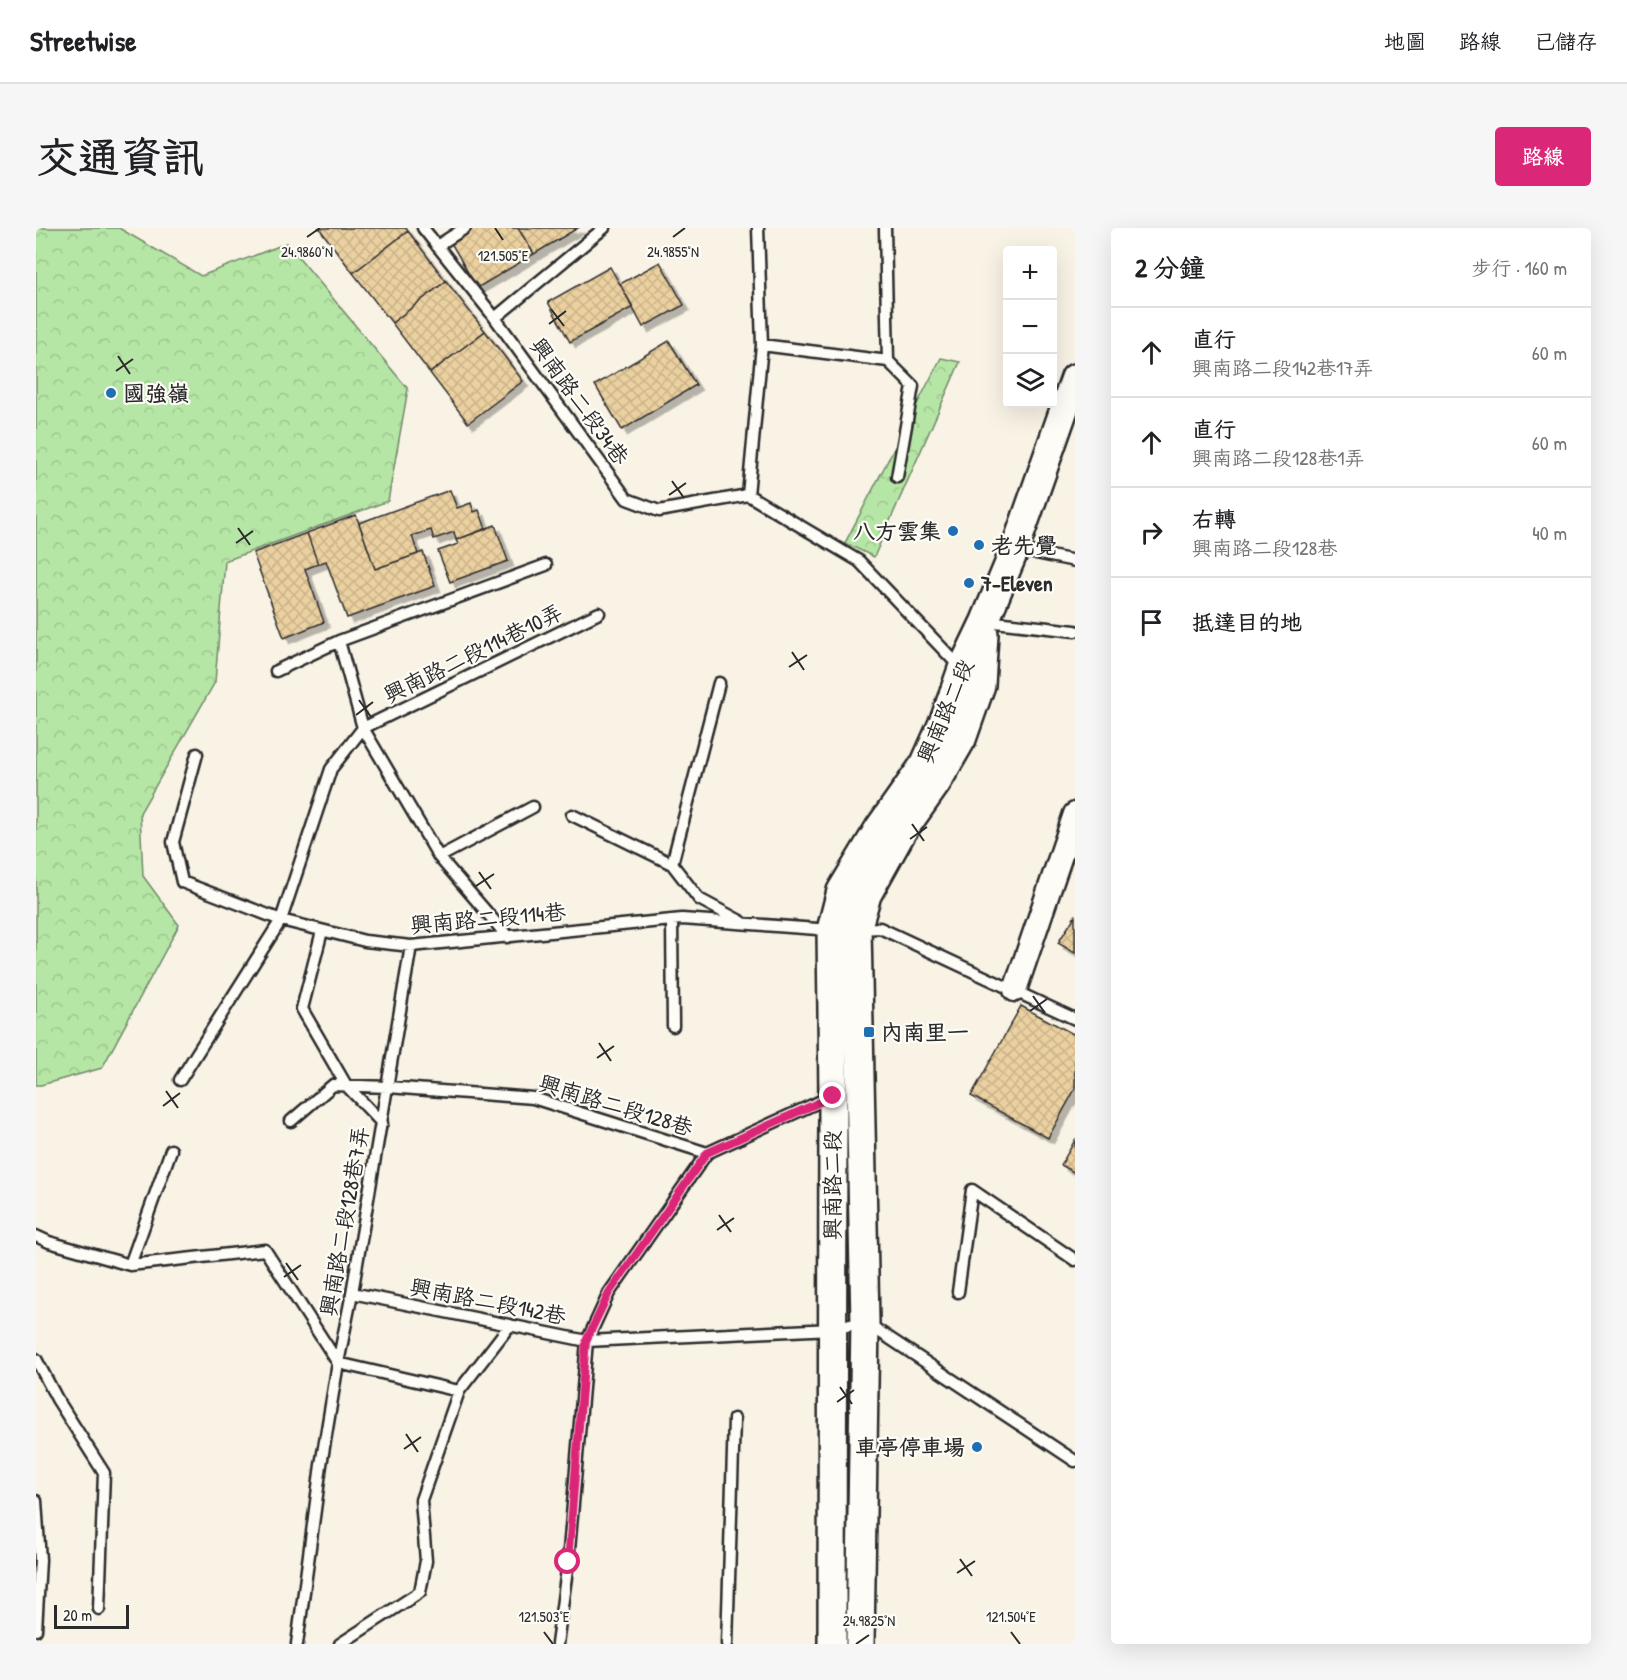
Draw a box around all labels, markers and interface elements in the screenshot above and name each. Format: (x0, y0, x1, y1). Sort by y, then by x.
text: Streetwise (30, 22, 136, 60)
text: 地圖 (1384, 27, 1426, 56)
text: 路線 (1459, 27, 1501, 56)
text: 已儲存 (1534, 27, 1597, 56)
button: 路線 (1495, 127, 1591, 186)
text: 交通資訊 (36, 128, 204, 185)
text: 24.9860°N (281, 241, 333, 262)
text: 24.9855°N (647, 241, 699, 262)
text: 121.505°E (478, 245, 529, 266)
map controls (1003, 246, 1057, 408)
button: + (1003, 246, 1057, 300)
text: 2 分鐘 (1135, 250, 1205, 285)
text: 步行 · 160 m (1471, 254, 1567, 281)
button: − (1003, 300, 1057, 354)
text: 直行 (1192, 324, 1236, 354)
street label: 興南路二段34巷 (524, 331, 636, 471)
icon: ahead (1135, 336, 1168, 369)
text: 60 m (1532, 339, 1567, 366)
button: layers (1003, 354, 1057, 408)
text: 興南路二段142巷17弄 (1192, 354, 1373, 381)
place label: 國強嶺 (123, 378, 189, 408)
marker: 國強嶺 (104, 386, 118, 400)
text: 直行 (1192, 414, 1236, 444)
icon: ahead (1135, 426, 1168, 459)
text: 60 m (1532, 429, 1567, 456)
text: 興南路二段128巷1弄 (1192, 444, 1365, 471)
text: 右轉 (1192, 504, 1236, 534)
place label: 八方雲集 (853, 516, 941, 546)
icon: right (1135, 516, 1168, 549)
text: 40 m (1532, 519, 1567, 546)
marker: 八方雲集 (946, 524, 960, 538)
place label: 老先覺 (991, 530, 1057, 560)
text: 興南路二段128巷 (1192, 534, 1337, 561)
marker: 老先覺 (972, 538, 986, 552)
place label: 7-Eleven (980, 568, 1053, 598)
marker: 7-Eleven (962, 576, 976, 590)
street label: 興南路二段114巷10弄 (378, 597, 568, 709)
icon: arrive (1135, 606, 1168, 639)
text: 抵達目的地 (1192, 607, 1302, 637)
street label: 興南路二段 (910, 655, 980, 767)
street label: 興南路二段114巷 (409, 896, 567, 940)
place label: 內南里一 (881, 1017, 969, 1047)
marker: 內南里一 (862, 1025, 876, 1039)
street label: 興南路二段128巷 (535, 1067, 697, 1143)
route end (819, 1082, 845, 1108)
street label: 興南路二段128巷7弄 (312, 1124, 376, 1318)
street label: 興南路二段 (817, 1130, 847, 1240)
street label: 興南路二段142巷 (407, 1271, 569, 1331)
place label: 車亭停車場 (855, 1432, 965, 1462)
marker: 車亭停車場 (970, 1440, 984, 1454)
route start (554, 1548, 580, 1574)
scale bar (54, 1602, 129, 1630)
text: 20 m (63, 1604, 92, 1626)
text: 121.503°E (518, 1606, 570, 1627)
text: 121.504°E (986, 1606, 1036, 1627)
text: 24.9825°N (843, 1610, 895, 1631)

